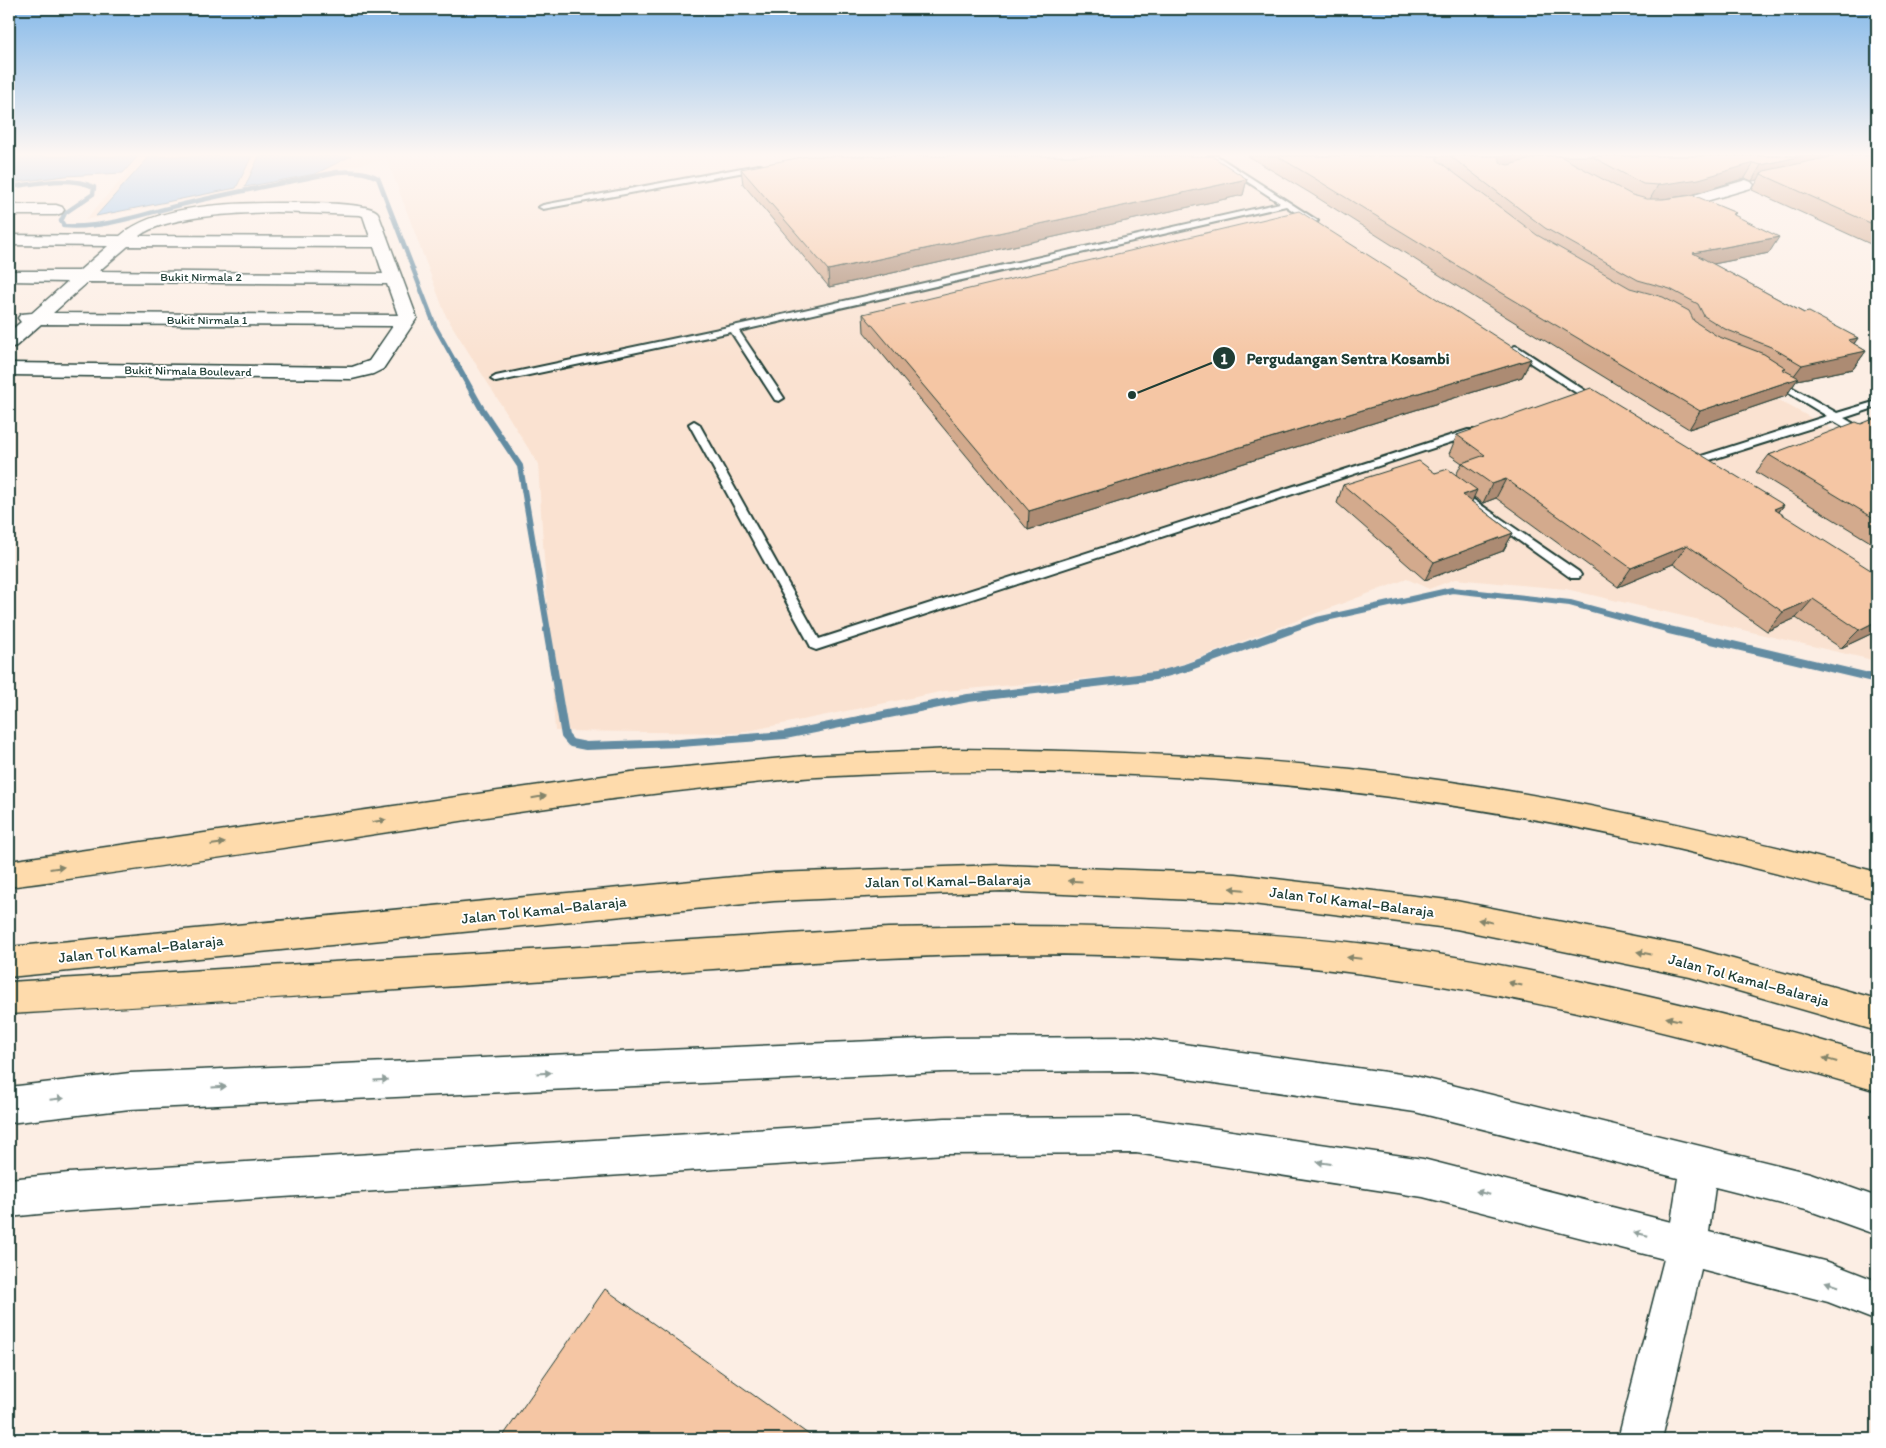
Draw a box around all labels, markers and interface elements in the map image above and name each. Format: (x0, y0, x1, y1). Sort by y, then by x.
street label: Bukit Nirmala 2 (160, 270, 242, 284)
street label: Bukit Nirmala 1 (167, 313, 248, 327)
callout: Pergudangan Sentra Kosambi (1212, 343, 1459, 374)
text: Pergudangan Sentra Kosambi (1246, 349, 1450, 369)
text: 1 (1221, 350, 1228, 368)
street label: Bukit Nirmala Boulevard (124, 363, 252, 379)
one-way arrow (532, 793, 548, 801)
one-way arrow (371, 817, 387, 825)
one-way arrow (210, 840, 226, 848)
one-way arrow (49, 863, 65, 871)
street label: Jalan Tol Kamal–Balaraja (865, 871, 1031, 891)
one-way arrow (1066, 876, 1082, 884)
street label: Jalan Tol Kamal–Balaraja (1269, 883, 1436, 921)
one-way arrow (1229, 884, 1245, 892)
street label: Jalan Tol Kamal–Balaraja (461, 892, 628, 928)
one-way arrow (1477, 917, 1492, 925)
street label: Jalan Tol Kamal–Balaraja (58, 931, 225, 967)
one-way arrow (1636, 948, 1652, 956)
street label: Jalan Tol Kamal–Balaraja (1667, 950, 1832, 1010)
one-way arrow (1346, 954, 1362, 962)
one-way arrow (1507, 980, 1522, 988)
one-way arrow (1666, 1015, 1681, 1023)
one-way arrow (1823, 1056, 1838, 1064)
one-way arrow (536, 1068, 552, 1076)
one-way arrow (374, 1076, 390, 1084)
one-way arrow (211, 1083, 227, 1091)
one-way arrow (49, 1095, 65, 1103)
one-way arrow (1315, 1159, 1331, 1167)
one-way arrow (1476, 1189, 1491, 1197)
one-way arrow (1633, 1230, 1648, 1238)
one-way arrow (1824, 1280, 1839, 1287)

